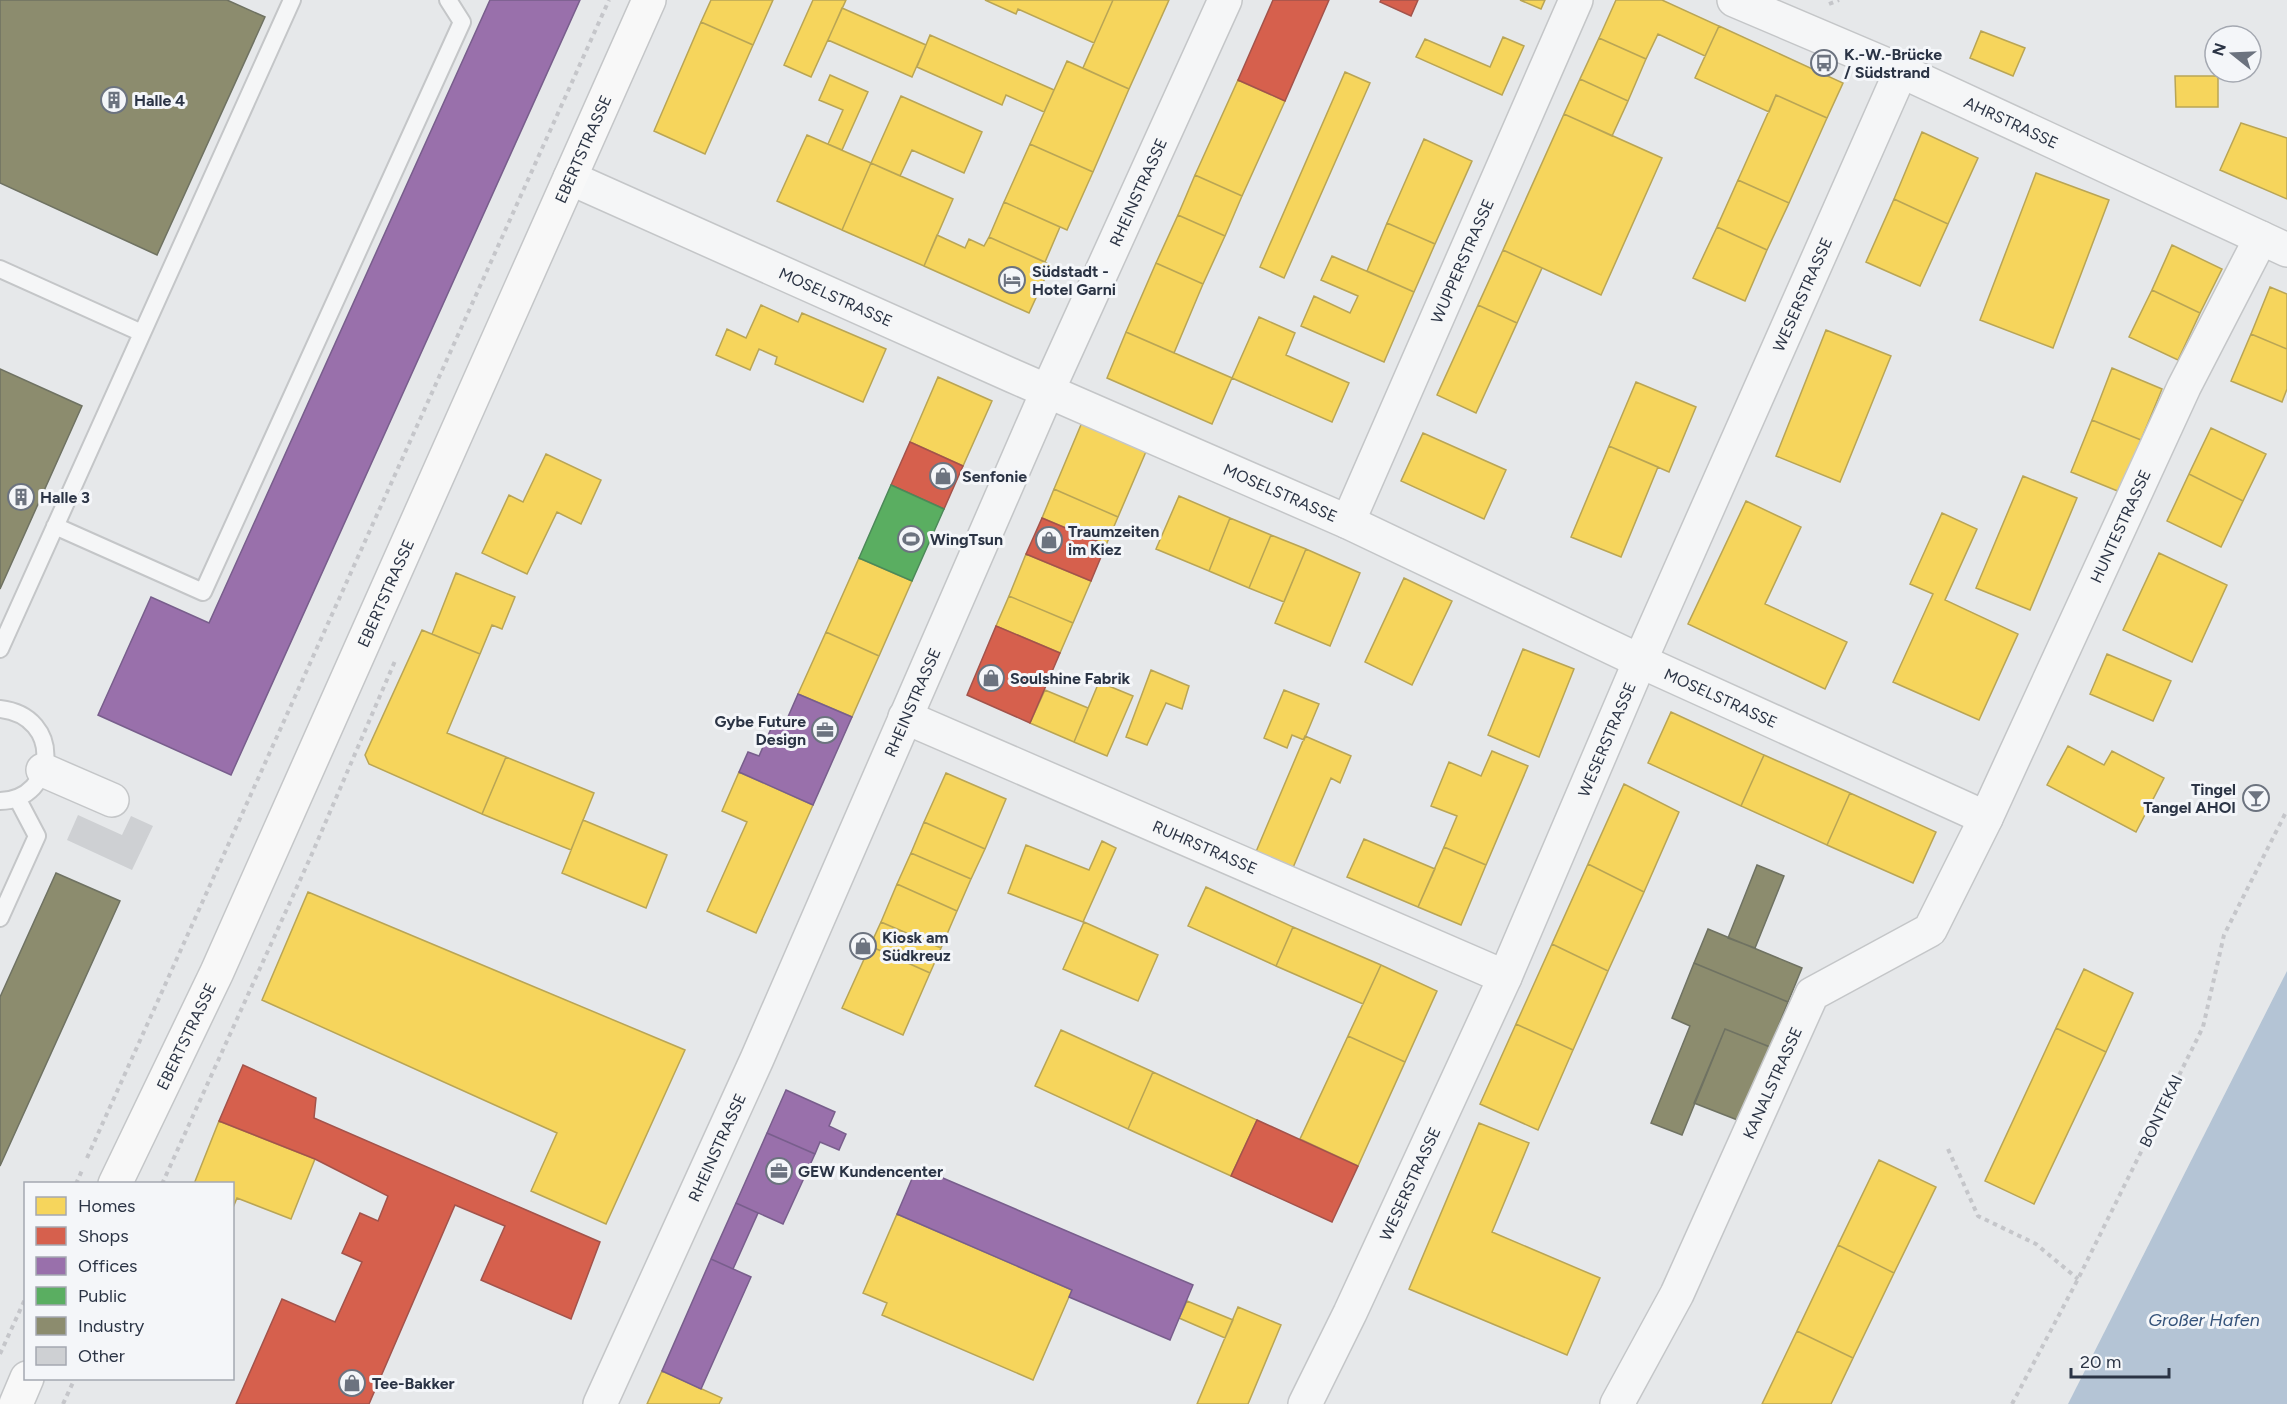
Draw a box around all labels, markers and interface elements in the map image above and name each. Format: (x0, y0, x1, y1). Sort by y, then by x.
north arrow (2203, 24, 2263, 84)
text: N (2208, 41, 2230, 58)
place label: K.-W.-Brücke / Südstrand (1844, 45, 1942, 82)
bus stop icon: K.-W.-Brücke / Südstrand (1809, 48, 1839, 78)
building icon: Halle 4 (99, 85, 129, 115)
place label: Halle 4 (134, 91, 185, 110)
street label: EBERTSTRASSE (551, 92, 615, 206)
street label: AHRSTRASSE (1961, 92, 2061, 152)
street label: RHEINSTRASSE (1105, 135, 1171, 249)
street label: WUPPERSTRASSE (1427, 196, 1497, 326)
street label: WESERSTRASSE (1769, 234, 1836, 354)
place label: Südstadt - Hotel Garni (1032, 262, 1116, 299)
street label: MOSELSTRASSE (776, 263, 895, 330)
hotel icon: Südstadt - Hotel Garni (997, 265, 1027, 295)
street label: MOSELSTRASSE (1221, 459, 1340, 526)
shop icon: Senfonie (928, 461, 958, 491)
street label: HUNTESTRASSE (2086, 466, 2154, 586)
place label: Senfonie (962, 467, 1027, 486)
building icon: Halle 3 (6, 482, 36, 512)
place label: Halle 3 (40, 488, 90, 507)
place label: Traumzeiten im Kiez (1068, 522, 1159, 559)
sports icon: WingTsun (896, 524, 926, 554)
shop icon: Traumzeiten im Kiez (1034, 525, 1064, 555)
place label: WingTsun (930, 530, 1003, 549)
street label: EBERTSTRASSE (353, 536, 418, 650)
street label: RHEINSTRASSE (880, 645, 944, 760)
shop icon: Soulshine Fabrik (976, 663, 1006, 693)
street label: MOSELSTRASSE (1661, 664, 1781, 732)
place label: Soulshine Fabrik (1010, 669, 1131, 688)
street label: WESERSTRASSE (1574, 679, 1639, 800)
place label: Gybe Future Design (714, 712, 806, 749)
office icon: Gybe Future Design (810, 715, 840, 745)
place label: Tingel Tangel AHOI (2143, 780, 2236, 817)
bar icon: Tingel Tangel AHOI (2241, 783, 2271, 813)
street label: RUHRSTRASSE (1150, 816, 1260, 878)
place label: Kiosk am Südkreuz (882, 928, 951, 965)
shop icon: Kiosk am Südkreuz (848, 931, 878, 961)
street label: EBERTSTRASSE (152, 980, 220, 1093)
street label: KANALSTRASSE (1739, 1024, 1806, 1142)
street label: BONTEKAI (2135, 1072, 2187, 1150)
street label: RHEINSTRASSE (684, 1090, 750, 1205)
street label: WESERSTRASSE (1375, 1124, 1444, 1243)
office icon: GEW Kundencenter (764, 1156, 794, 1186)
place label: GEW Kundencenter (798, 1162, 943, 1181)
legend (24, 1182, 234, 1380)
text: Homes (78, 1195, 136, 1217)
text: Shops (78, 1225, 129, 1247)
text: Offices (78, 1255, 137, 1277)
text: Public (78, 1285, 127, 1307)
water label: Großer Hafen (2148, 1309, 2260, 1331)
text: Industry (78, 1315, 145, 1337)
scale bar (2071, 1341, 2168, 1379)
text: Other (78, 1345, 125, 1367)
text: 20 m (2080, 1351, 2121, 1373)
shop icon: Tee-Bakker (337, 1368, 367, 1398)
place label: Tee-Bakker (372, 1374, 455, 1393)

